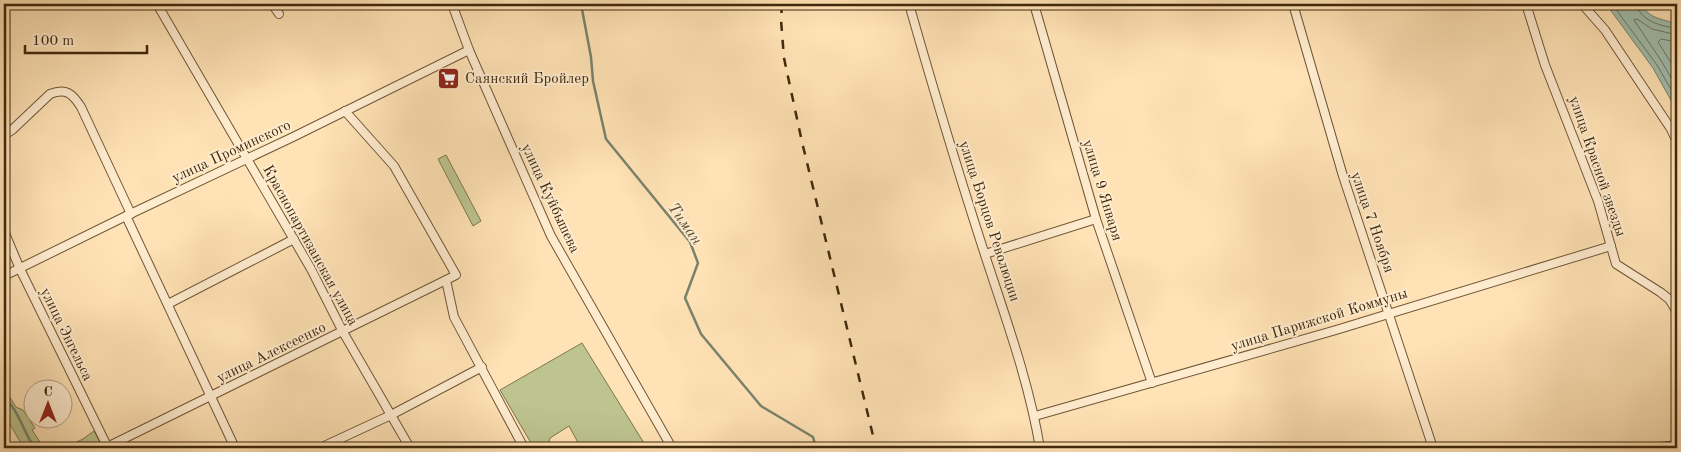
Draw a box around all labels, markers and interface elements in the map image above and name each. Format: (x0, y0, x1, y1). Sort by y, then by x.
scale bar (25, 22, 148, 54)
text: 100 m (32, 34, 74, 49)
supermarket icon: Саянский Бройлер (437, 66, 461, 90)
place label: Саянский Бройлер (465, 72, 589, 87)
street label: улица Красной звезды (1565, 94, 1628, 239)
street label: улица Проминского (170, 118, 293, 186)
street label: улица 9 Января (1079, 138, 1124, 243)
street label: улица Борцов Революции (955, 139, 1022, 304)
street label: улица Куйбышева (518, 142, 582, 256)
street label: Краснопартизанская улица (259, 163, 360, 329)
street label: улица 7 Ноября (1347, 170, 1396, 275)
water label: Тиман (664, 200, 705, 248)
street label: улица Энгельса (37, 286, 95, 384)
street label: улица Парижской Коммуны (1229, 286, 1410, 354)
street label: улица Алексеенко (215, 320, 329, 386)
north arrow (22, 380, 72, 430)
text: С (43, 385, 53, 399)

